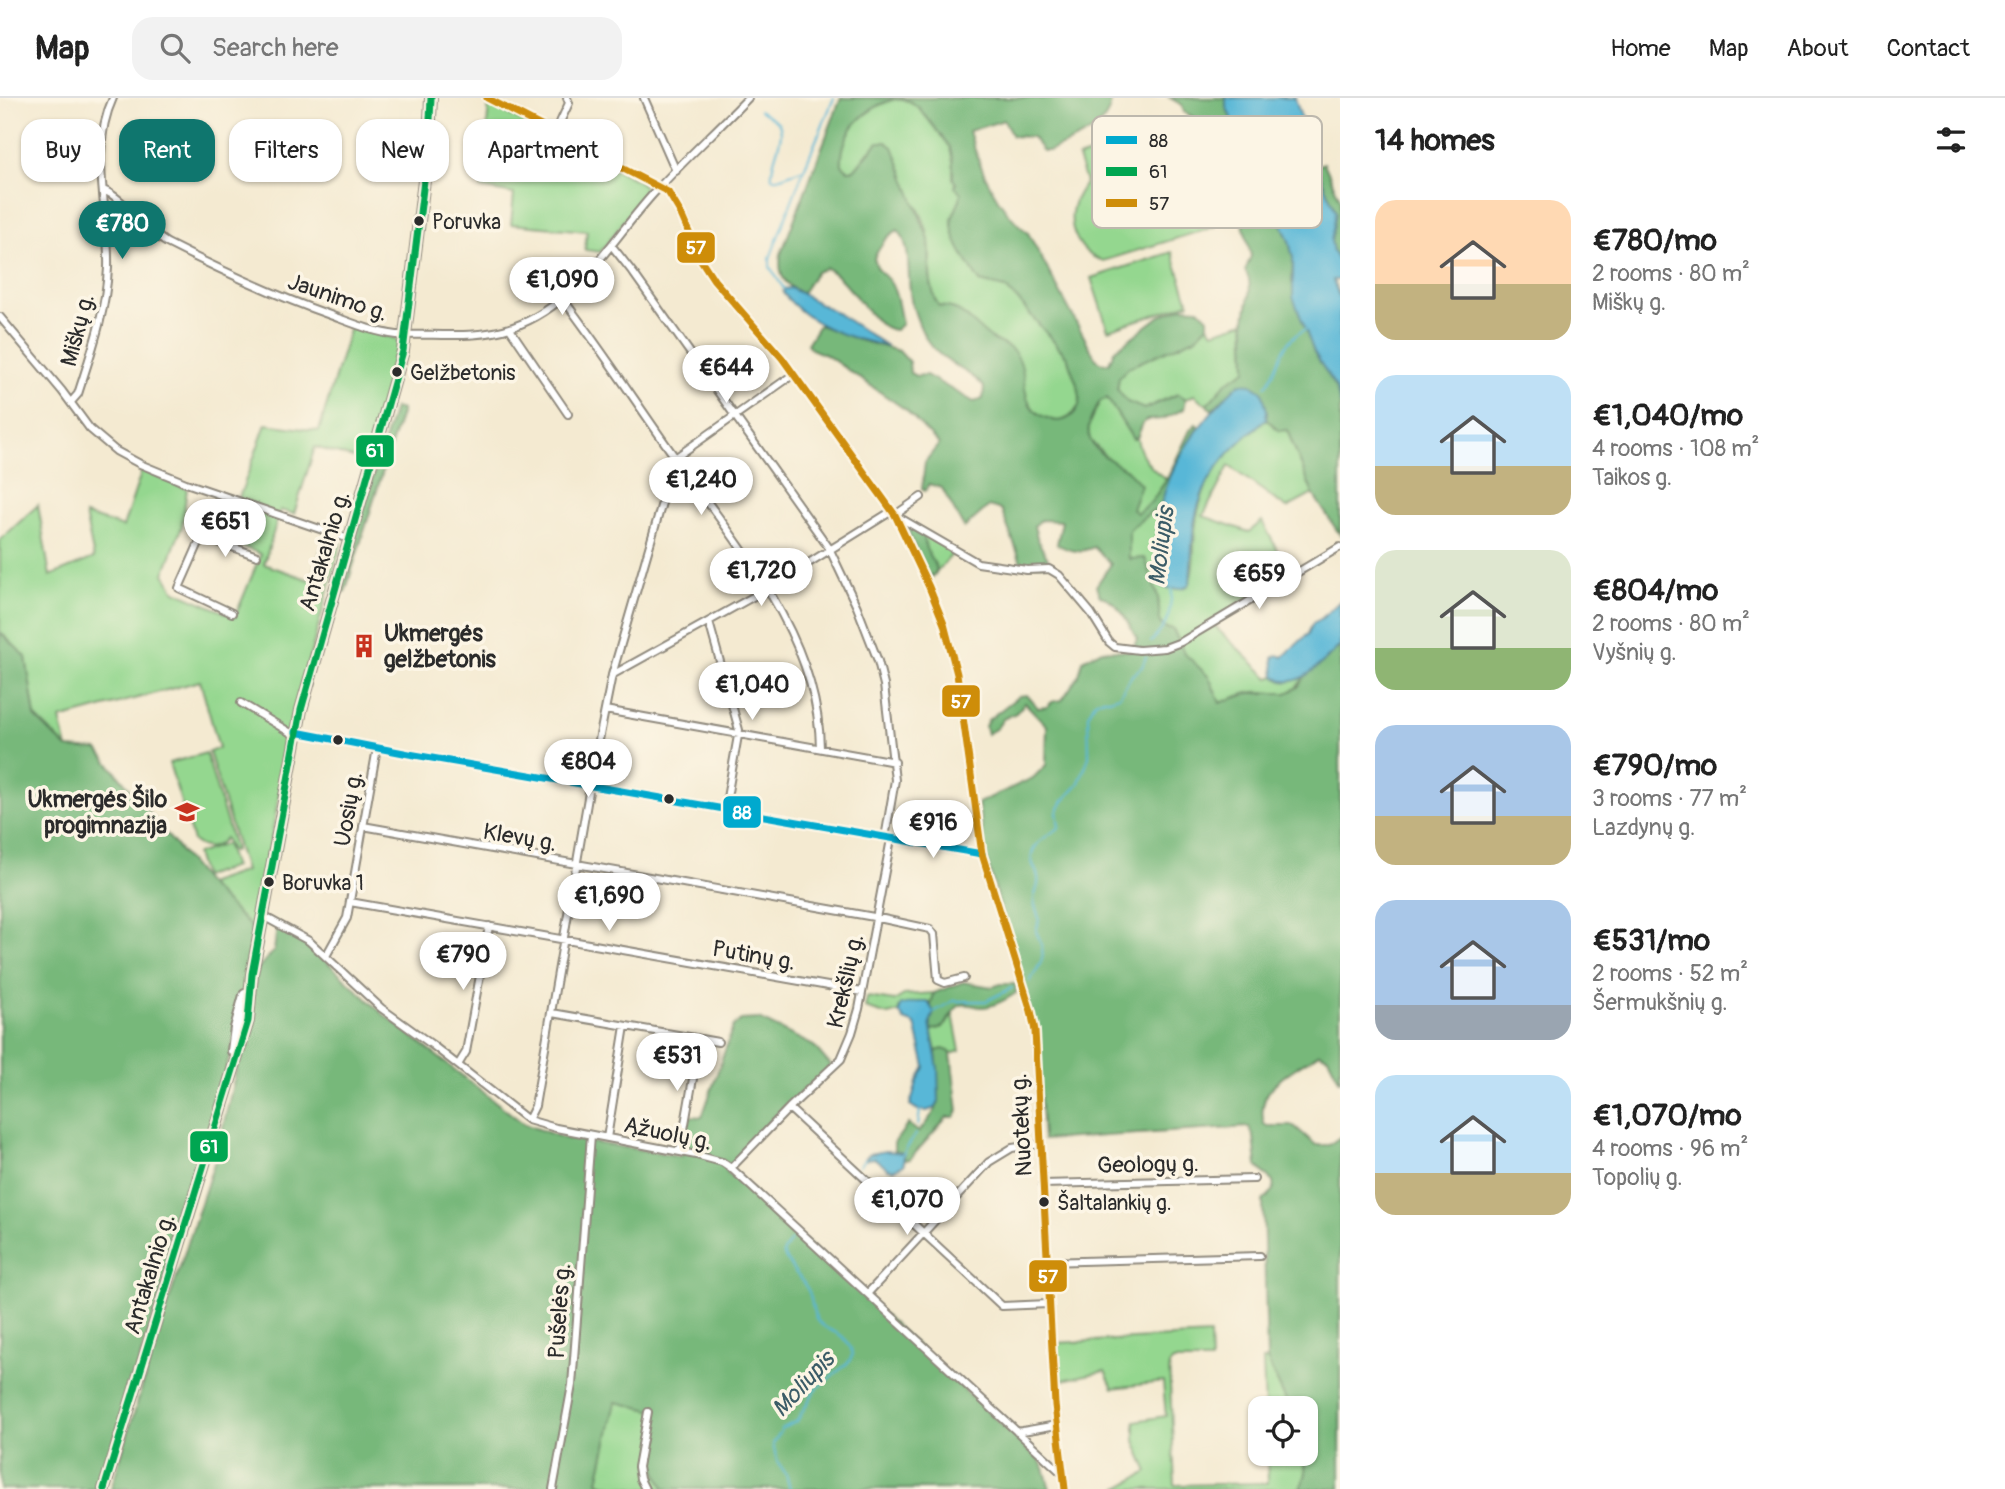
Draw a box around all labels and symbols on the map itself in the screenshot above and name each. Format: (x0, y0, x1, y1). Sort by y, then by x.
legend (1092, 116, 1322, 228)
text: 88 (1149, 129, 1168, 153)
text: 61 (1149, 160, 1168, 184)
text: 57 (1149, 192, 1169, 216)
pin: €780 (81, 202, 163, 261)
place label: Poruvka (432, 209, 501, 236)
marker: Poruvka (412, 214, 426, 228)
line badge: 57 (676, 231, 716, 264)
text: 57 (686, 236, 707, 260)
pin: €1,090 (505, 258, 619, 317)
street label: Jaunimo g. (284, 267, 392, 328)
street label: Miškų g. (54, 291, 101, 370)
pin: €644 (685, 345, 767, 405)
place label: Gelžbetonis (410, 360, 516, 387)
marker: Gelžbetonis (390, 365, 404, 379)
line badge: 61 (355, 434, 395, 468)
text: 61 (366, 439, 384, 463)
pin: €1,240 (644, 458, 758, 517)
street label: Antakalnio g. (292, 487, 357, 615)
pin: €651 (184, 500, 266, 559)
water label: Moliupis (1142, 503, 1181, 587)
pin: €1,720 (704, 548, 818, 608)
pin: €659 (1218, 552, 1300, 611)
place label: Ukmergės gelžbetonis (384, 619, 496, 674)
building icon: Ukmergės gelžbetonis (350, 632, 378, 660)
pin: €1,040 (695, 662, 809, 722)
line badge: 57 (941, 684, 981, 718)
text: 57 (951, 690, 972, 714)
unlabelled marker (331, 733, 345, 747)
pin: €804 (547, 740, 629, 799)
street label: Uosių g. (328, 769, 369, 849)
place label: Ukmergės Šilo progimnazija (28, 784, 168, 840)
unlabelled marker (662, 792, 676, 806)
line badge: 88 (722, 795, 762, 829)
school or university icon: Ukmergės Šilo progimnazija (173, 798, 201, 826)
pin: €916 (892, 800, 974, 860)
text: 88 (732, 801, 752, 825)
street label: Klevų g. (481, 817, 559, 858)
place label: Boruvka 1 (282, 870, 364, 897)
pin: €1,690 (552, 874, 666, 933)
marker: Boruvka 1 (262, 875, 276, 889)
street label: Krekšlių g. (821, 931, 870, 1031)
pin: €790 (422, 932, 504, 992)
street label: Putinų g. (710, 934, 798, 977)
pin: €531 (636, 1034, 718, 1093)
street label: Nuotekų g. (1004, 1073, 1039, 1177)
street label: Ąžuolų g. (621, 1110, 714, 1157)
line badge: 61 (189, 1130, 229, 1163)
text: 61 (200, 1135, 218, 1159)
street label: Geologų g. (1097, 1149, 1199, 1180)
pin: €1,070 (850, 1178, 964, 1237)
place label: Šaltalankių g. (1057, 1189, 1172, 1217)
marker: Šaltalankių g. (1037, 1195, 1051, 1209)
street label: Antakalnio g. (117, 1210, 182, 1338)
line badge: 57 (1028, 1259, 1068, 1293)
street label: Pušelės g. (542, 1262, 577, 1360)
text: 57 (1038, 1265, 1059, 1289)
water label: Moliupis (766, 1344, 842, 1423)

